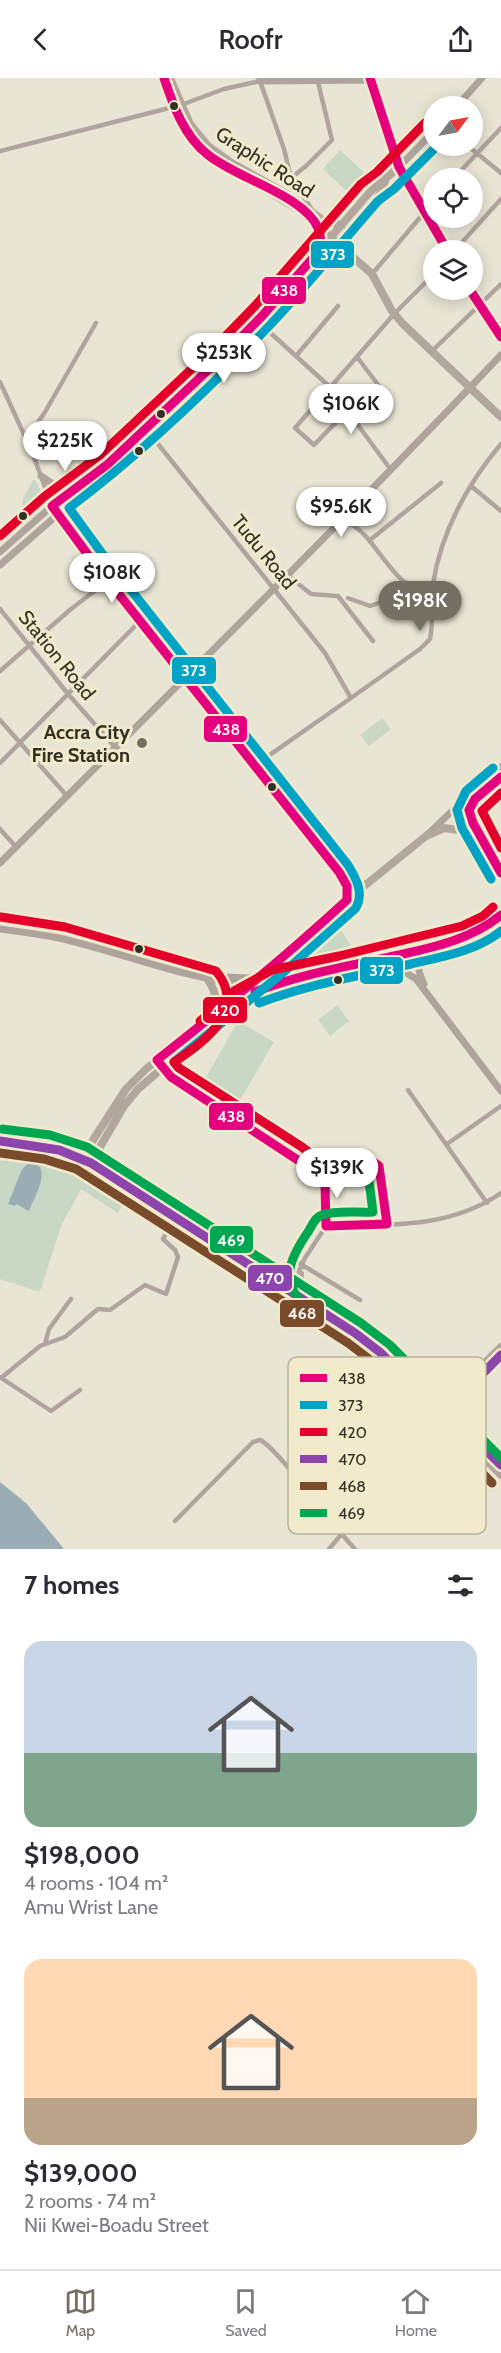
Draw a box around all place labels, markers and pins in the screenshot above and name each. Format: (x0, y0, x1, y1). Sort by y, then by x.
unlabelled marker (168, 100, 180, 112)
pin: $253K (182, 333, 266, 384)
pin: $106K (309, 384, 393, 435)
unlabelled marker (155, 408, 167, 420)
pin: $225K (23, 421, 107, 472)
unlabelled marker (133, 445, 145, 457)
pin: $95.6K (292, 487, 390, 538)
unlabelled marker (17, 510, 29, 522)
pin: $108K (70, 553, 154, 604)
pin: $198K (378, 581, 462, 632)
place label: Accra City Fire Station (31, 720, 130, 767)
marker: Accra City Fire Station (135, 736, 149, 750)
unlabelled marker (266, 781, 278, 793)
unlabelled marker (133, 943, 145, 955)
unlabelled marker (332, 974, 344, 986)
pin: $139K (295, 1148, 379, 1199)

